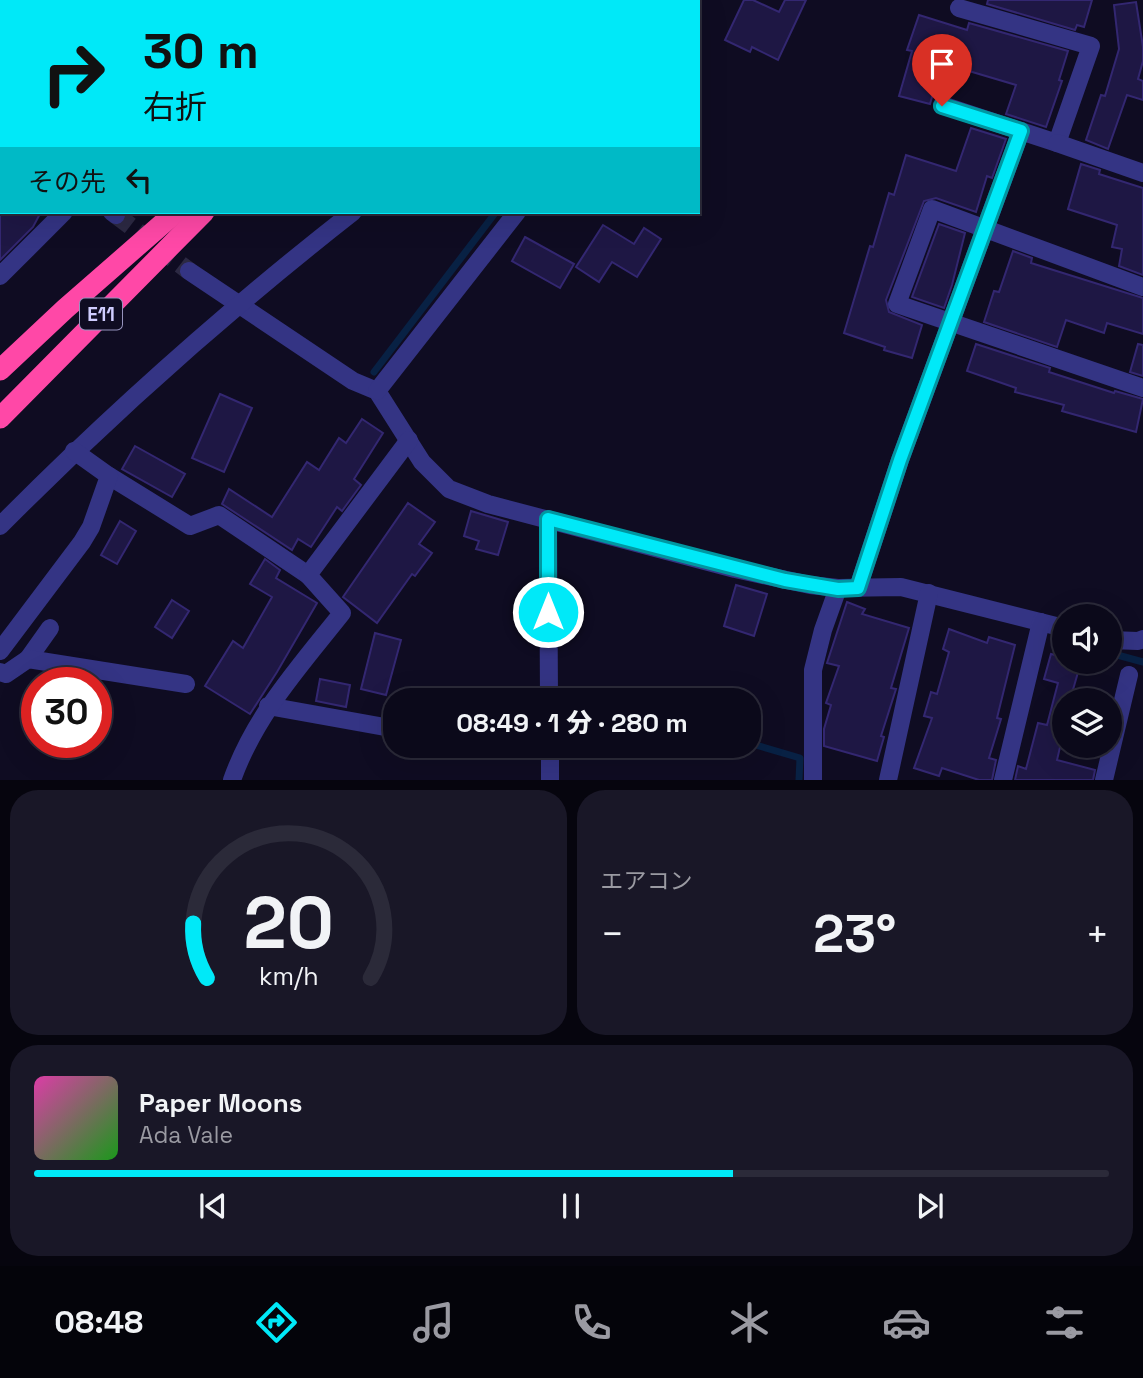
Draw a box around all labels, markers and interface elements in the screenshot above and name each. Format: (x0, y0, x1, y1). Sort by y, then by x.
text: 30 m (143, 20, 259, 82)
icon: right (28, 28, 119, 119)
pin (912, 34, 972, 106)
icon: arrive (923, 45, 961, 83)
text: 右折 (143, 87, 207, 127)
icon: left (120, 161, 158, 199)
text: その先 (28, 165, 106, 199)
road number: E11 (80, 298, 122, 330)
position arrow (511, 575, 585, 649)
map controls (1052, 604, 1122, 758)
button: sound (1052, 604, 1122, 674)
speed limit sign: 30 (21, 667, 112, 758)
button: layers (1052, 688, 1122, 758)
text: 08:49 · 1 分 · 280 m (456, 706, 688, 740)
text: エアコン (601, 866, 693, 896)
text: 20 (243, 877, 333, 970)
text: 23° (813, 901, 896, 967)
text: − (601, 910, 624, 958)
text: + (1085, 910, 1109, 958)
text: km/h (258, 960, 318, 992)
text: Paper Moons (139, 1086, 302, 1120)
text: Ada Vale (139, 1120, 233, 1150)
icon: previous (194, 1187, 232, 1225)
icon: pause (552, 1187, 590, 1225)
icon: next (911, 1187, 949, 1225)
icon: directions (252, 1298, 301, 1347)
icon: music (409, 1298, 458, 1347)
icon: phone (567, 1298, 616, 1347)
icon: climate (725, 1298, 774, 1347)
icon: car (882, 1298, 931, 1347)
icon: filters (1040, 1298, 1089, 1347)
text: 08:48 (54, 1302, 143, 1342)

